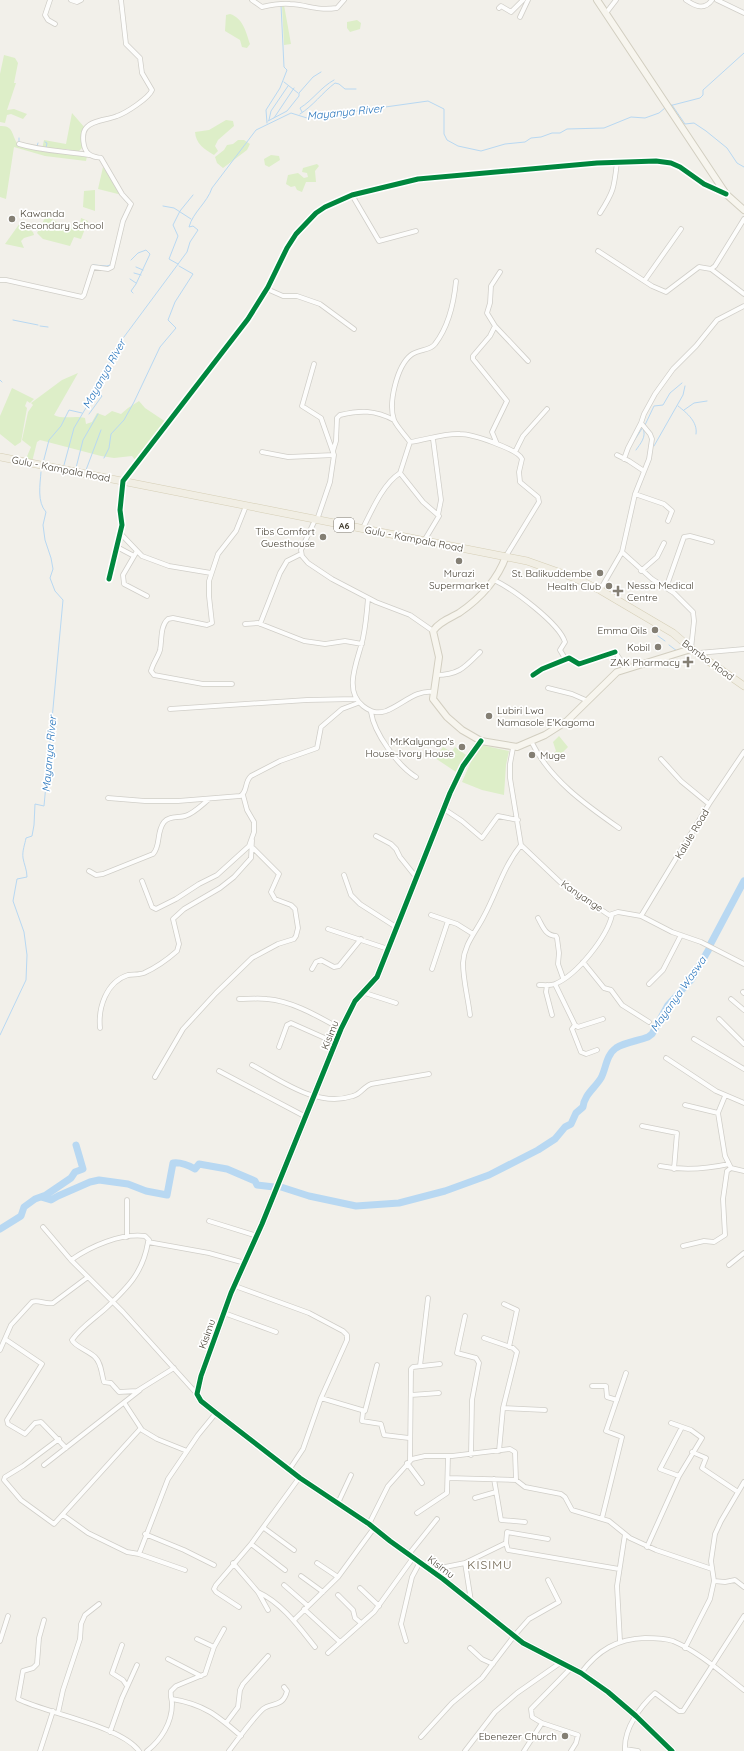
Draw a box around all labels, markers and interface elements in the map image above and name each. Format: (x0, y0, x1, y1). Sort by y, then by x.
water label: Mayanya River (306, 101, 386, 123)
place label: Kawanda Secondary School (20, 207, 104, 232)
marker: Kawanda Secondary School (7, 214, 17, 224)
water label: Mayanya River (79, 335, 130, 411)
street label: Gulu - Kampala Road (11, 453, 111, 485)
road number: A6 (334, 518, 354, 532)
street label: Gulu - Kampala Road (364, 523, 464, 555)
place label: Tibs Comfort Guesthouse (255, 525, 316, 550)
marker: Tibs Comfort Guesthouse (318, 532, 328, 542)
marker: Murazi Supermarket (454, 556, 464, 566)
place label: Murazi Supermarket (429, 567, 490, 592)
place label: St. Balikuddembe (512, 567, 592, 580)
marker: St. Balikuddembe (595, 568, 605, 578)
place label: Nessa Medical Centre (627, 579, 694, 604)
place label: Health Club (547, 580, 601, 593)
marker: Health Club (604, 581, 614, 591)
marker: Nessa Medical Centre (612, 585, 624, 597)
place label: Emma Oils (598, 624, 647, 637)
marker: Emma Oils (650, 625, 660, 635)
street label: Bombo Road (679, 637, 737, 683)
place label: Kobil (627, 641, 650, 654)
marker: Kobil (653, 642, 663, 652)
place label: ZAK Pharmacy (610, 656, 680, 669)
marker: ZAK Pharmacy (683, 657, 693, 667)
place label: Lubiri Lwa Namasole E'Kagoma (497, 704, 595, 729)
marker: Lubiri Lwa Namasole E'Kagoma (484, 711, 494, 721)
water label: Mayanya River (39, 713, 59, 793)
place label: Mr.Kalyango's House-Ivory House (366, 735, 454, 760)
marker: Mr.Kalyango's House-Ivory House (457, 742, 467, 752)
place label: Muge (540, 749, 566, 762)
marker: Muge (527, 750, 537, 760)
street label: Kalule Road (672, 807, 712, 861)
street label: Kanyange (559, 877, 606, 915)
water label: Mayanya Waswa (647, 953, 710, 1034)
street label: Kisimu (318, 1018, 342, 1052)
street label: Kisimu (196, 1317, 218, 1351)
street label: Kisimu (425, 1553, 457, 1581)
district label: KISIMU (467, 1557, 513, 1572)
place label: Ebenezer Church (479, 1730, 557, 1743)
marker: Ebenezer Church (560, 1731, 570, 1741)

